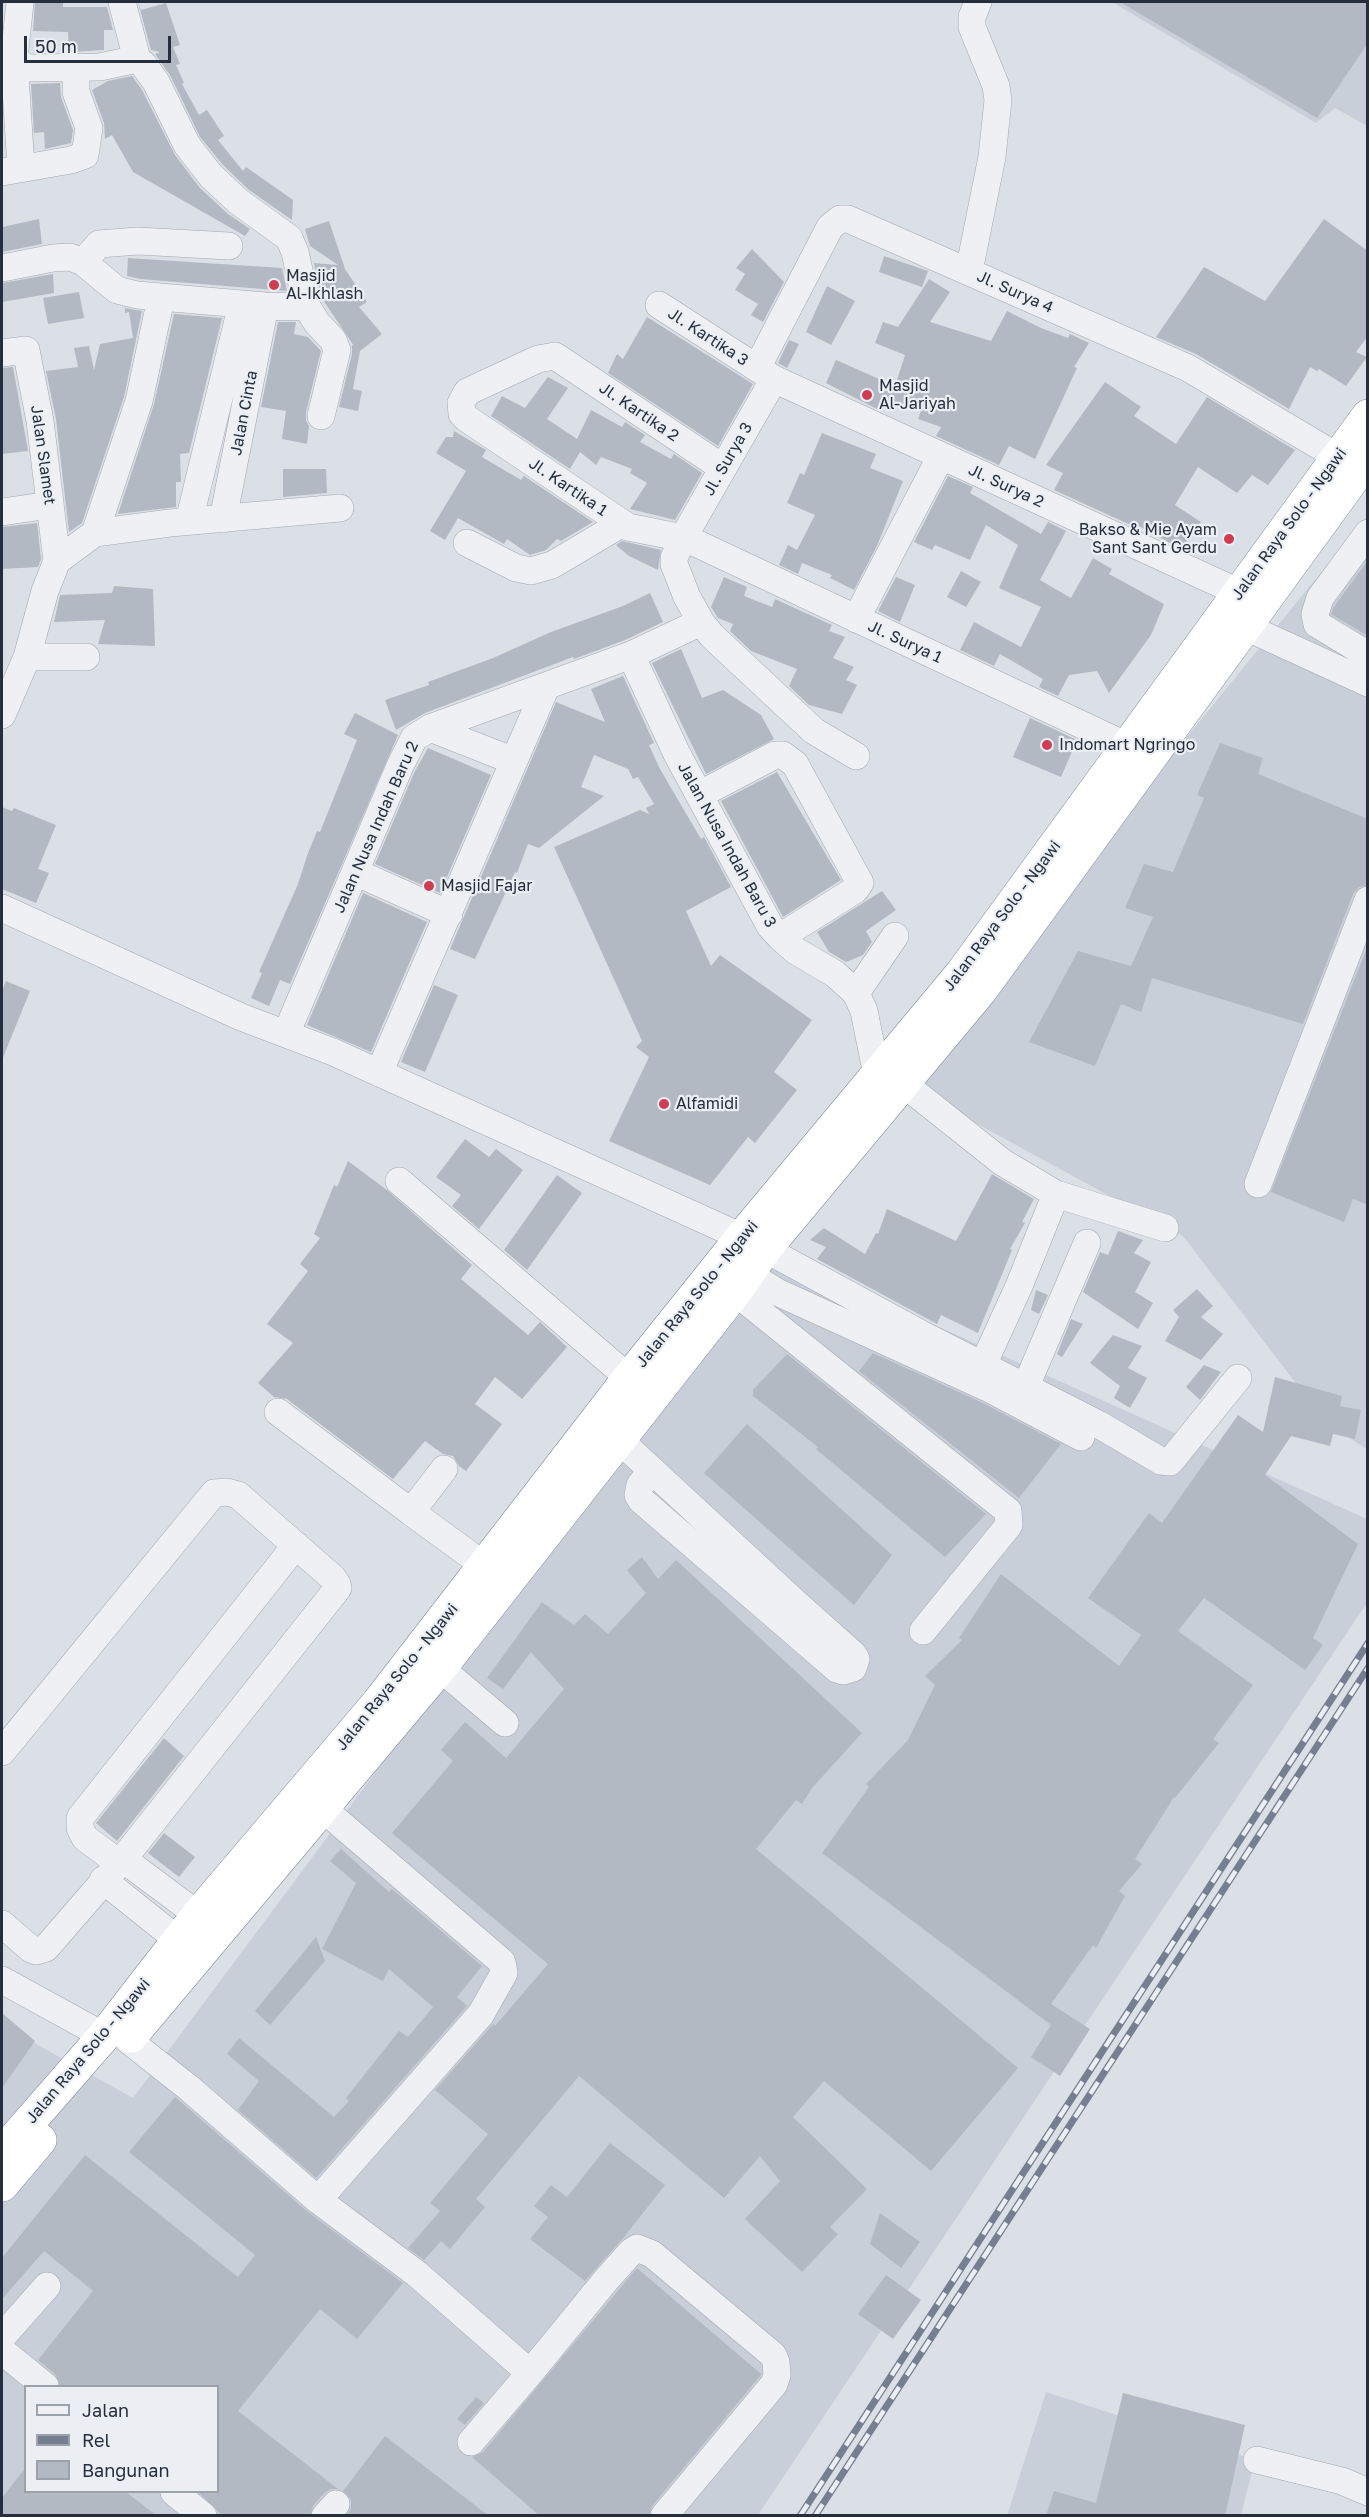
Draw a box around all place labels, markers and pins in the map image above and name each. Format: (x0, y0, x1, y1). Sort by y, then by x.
place label: Masjid Al-Ikhlash (286, 266, 363, 304)
marker: Masjid Al-Ikhlash (267, 278, 281, 292)
place label: Masjid Al-Jariyah (879, 376, 956, 414)
marker: Masjid Al-Jariyah (860, 388, 874, 402)
place label: Bakso & Mie Ayam Sant Sant Gerdu (1079, 520, 1217, 558)
marker: Bakso & Mie Ayam Sant Sant Gerdu (1222, 532, 1236, 546)
place label: Indomart Ngringo (1059, 735, 1195, 755)
marker: Indomart Ngringo (1040, 738, 1054, 752)
place label: Masjid Fajar (441, 876, 533, 896)
marker: Masjid Fajar (422, 879, 436, 893)
place label: Alfamidi (676, 1094, 738, 1114)
marker: Alfamidi (657, 1097, 671, 1111)

